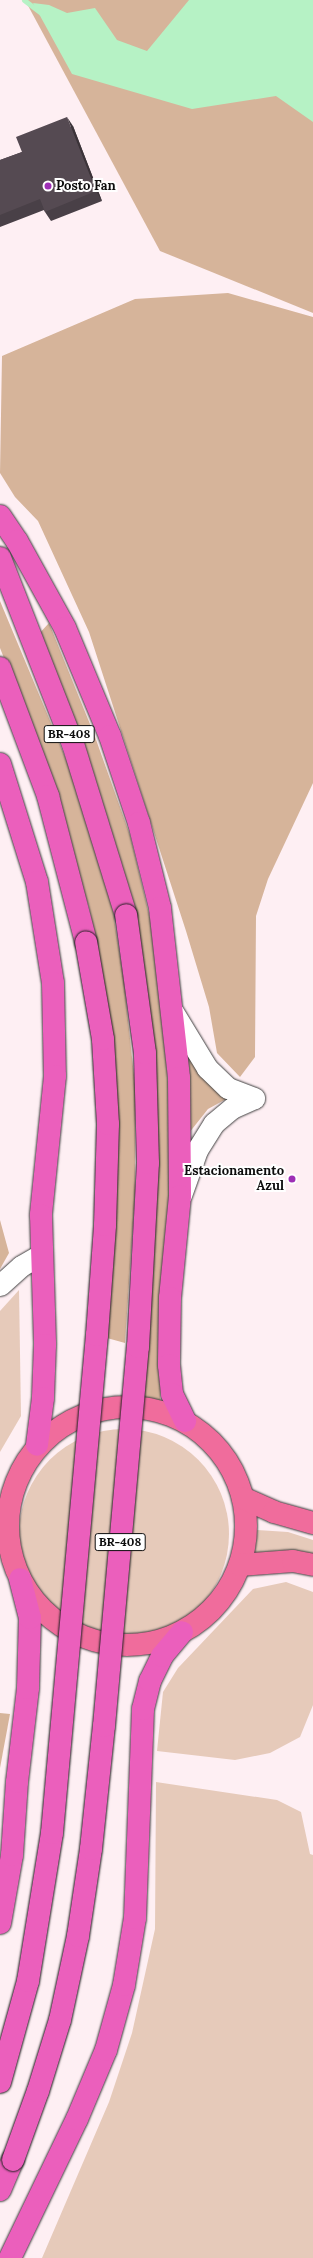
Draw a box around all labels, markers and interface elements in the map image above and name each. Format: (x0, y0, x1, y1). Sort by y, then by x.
place label: Posto Fan (56, 178, 116, 194)
marker: Posto Fan (43, 181, 53, 191)
road number: BR-408 (43, 724, 95, 744)
place label: Estacionamento Azul (184, 1164, 284, 1195)
marker: Estacionamento Azul (287, 1174, 297, 1184)
road number: BR-408 (94, 1532, 146, 1552)

